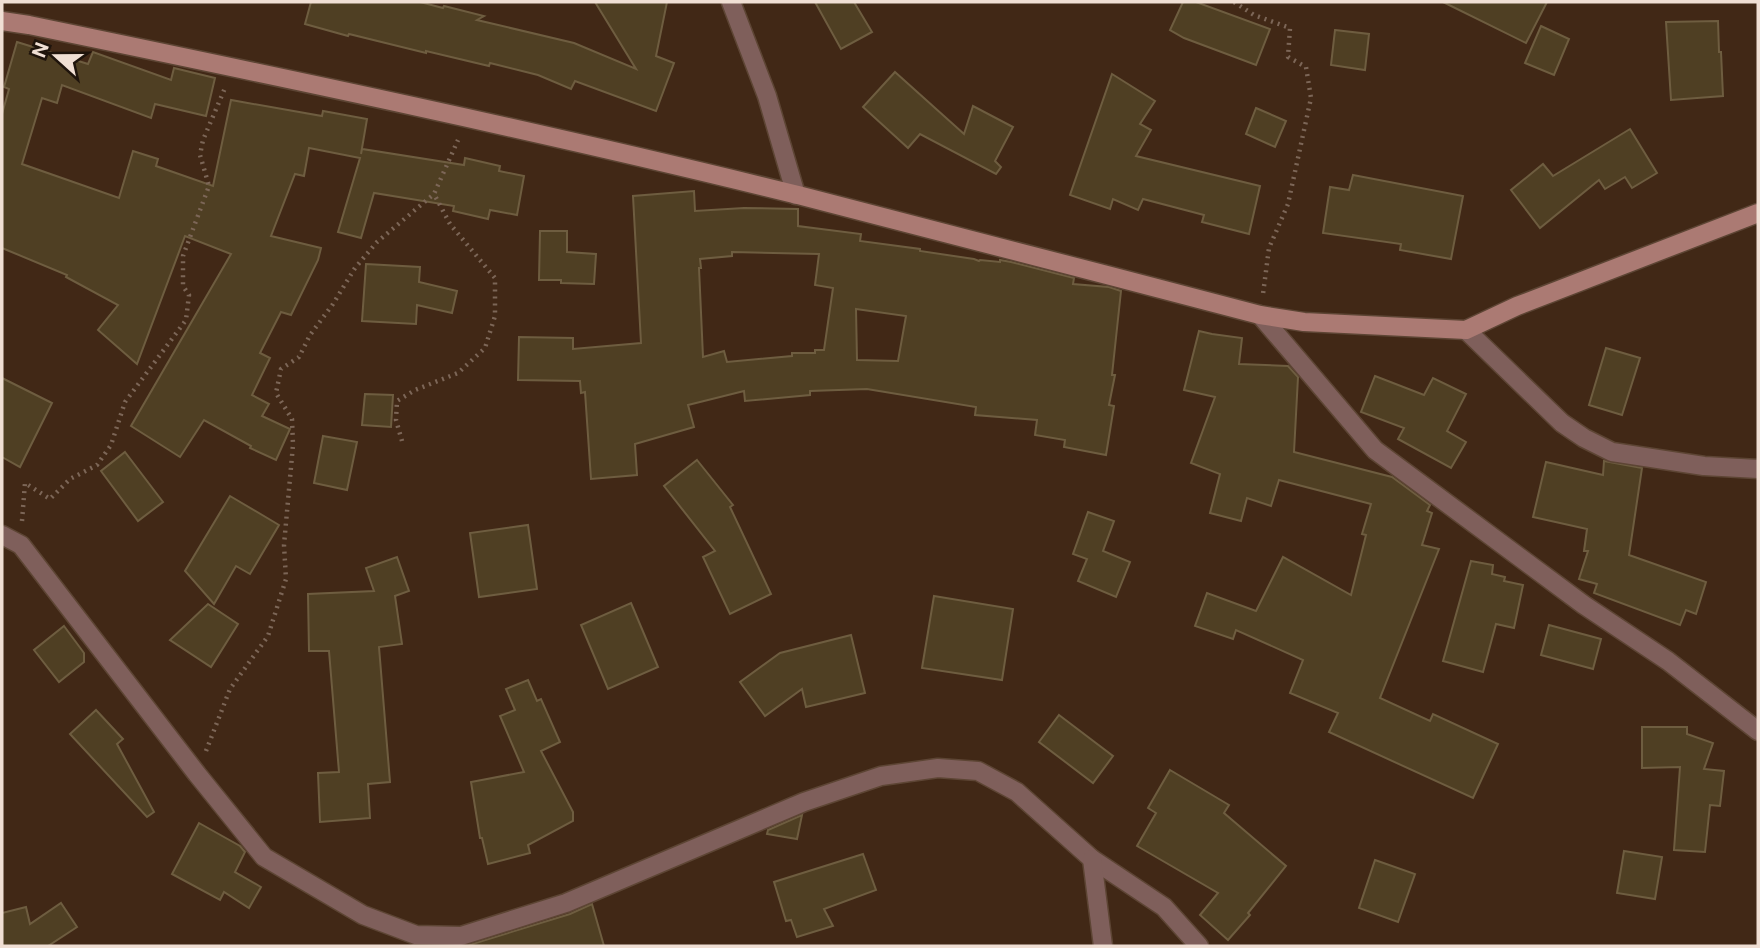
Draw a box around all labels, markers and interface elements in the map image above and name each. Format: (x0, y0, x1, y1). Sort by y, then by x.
north arrow (21, 21, 91, 91)
text: N (27, 39, 53, 61)

